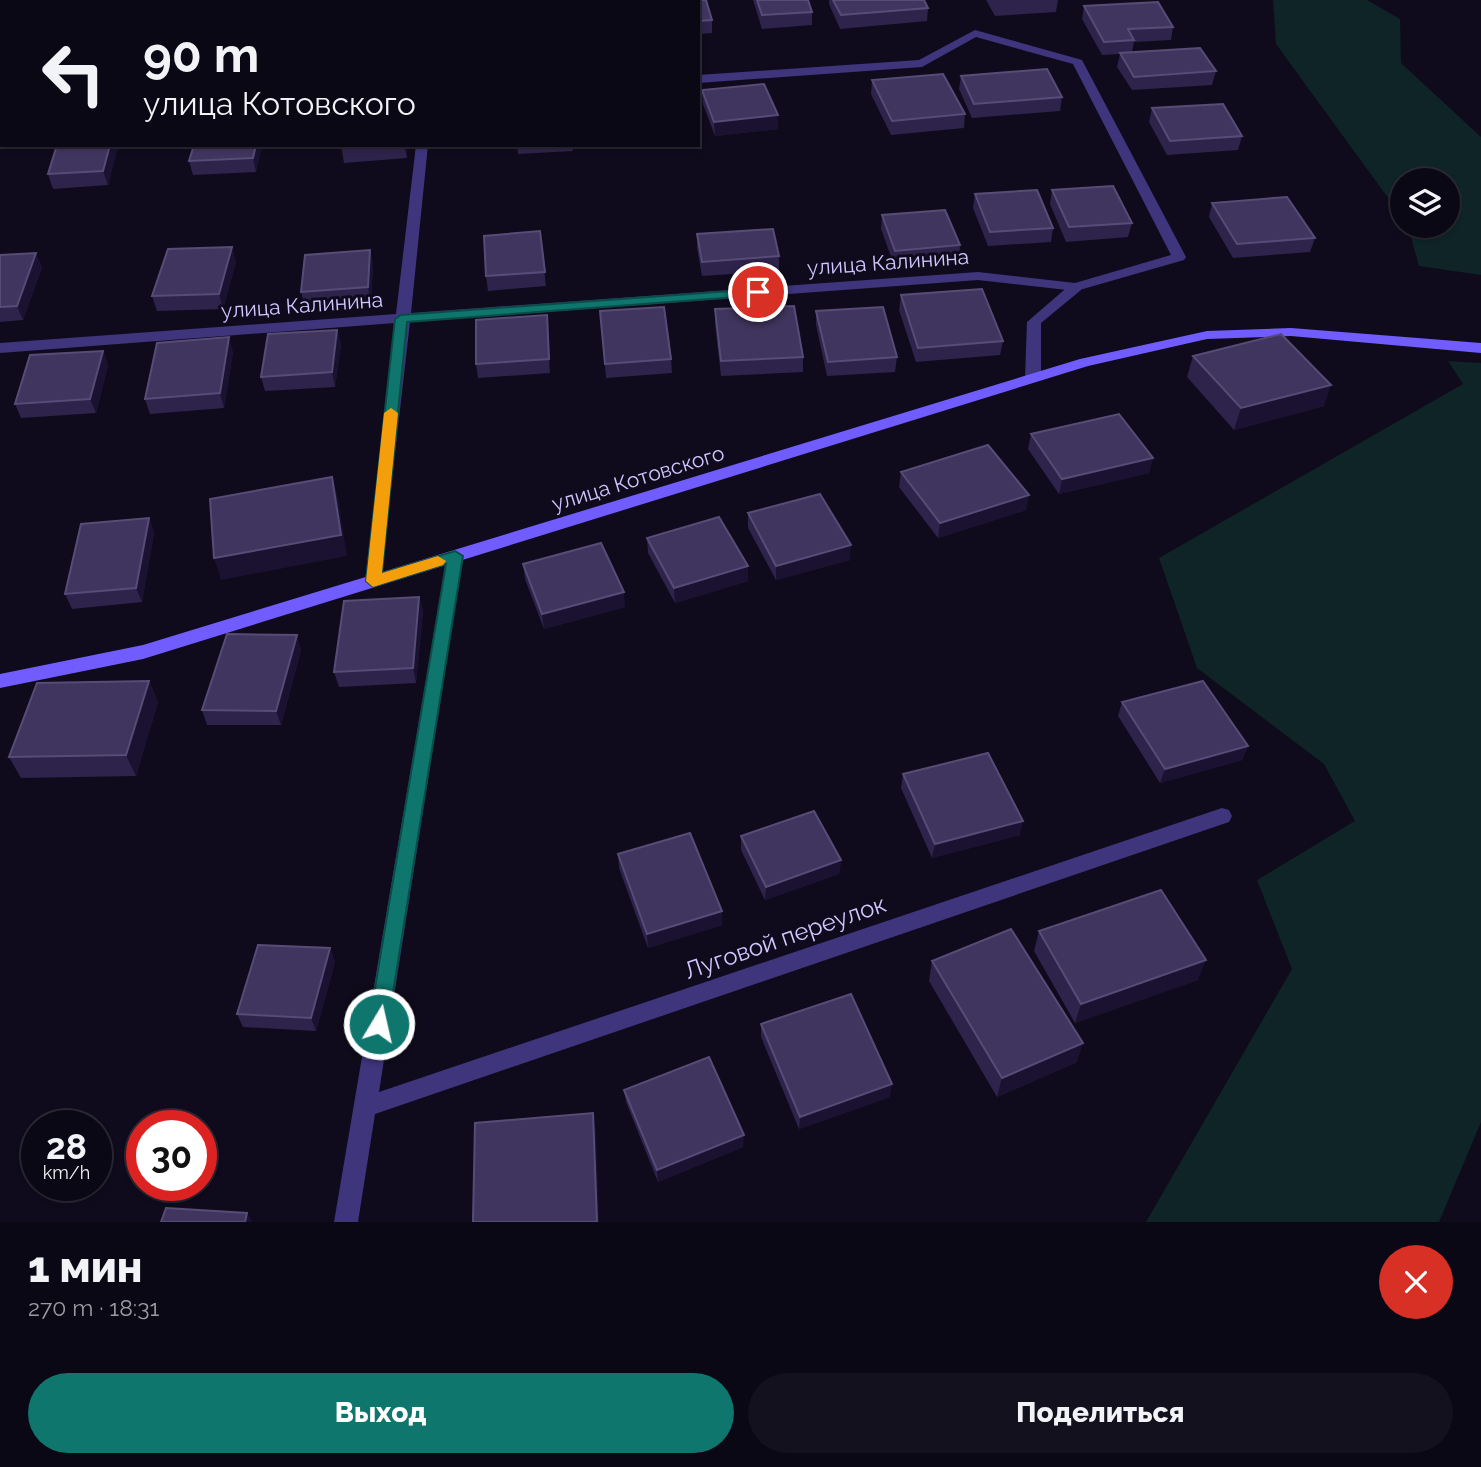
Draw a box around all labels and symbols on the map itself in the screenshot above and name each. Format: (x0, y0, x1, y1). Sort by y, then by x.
street label: улица Калинина (806, 244, 970, 280)
pin (728, 262, 788, 322)
street label: улица Калинина (220, 287, 384, 323)
street label: улица Котовского (549, 440, 727, 516)
street label: Луговой переулок (680, 889, 890, 985)
position arrow (342, 987, 416, 1061)
speed limit sign: 30 (126, 1110, 217, 1201)

